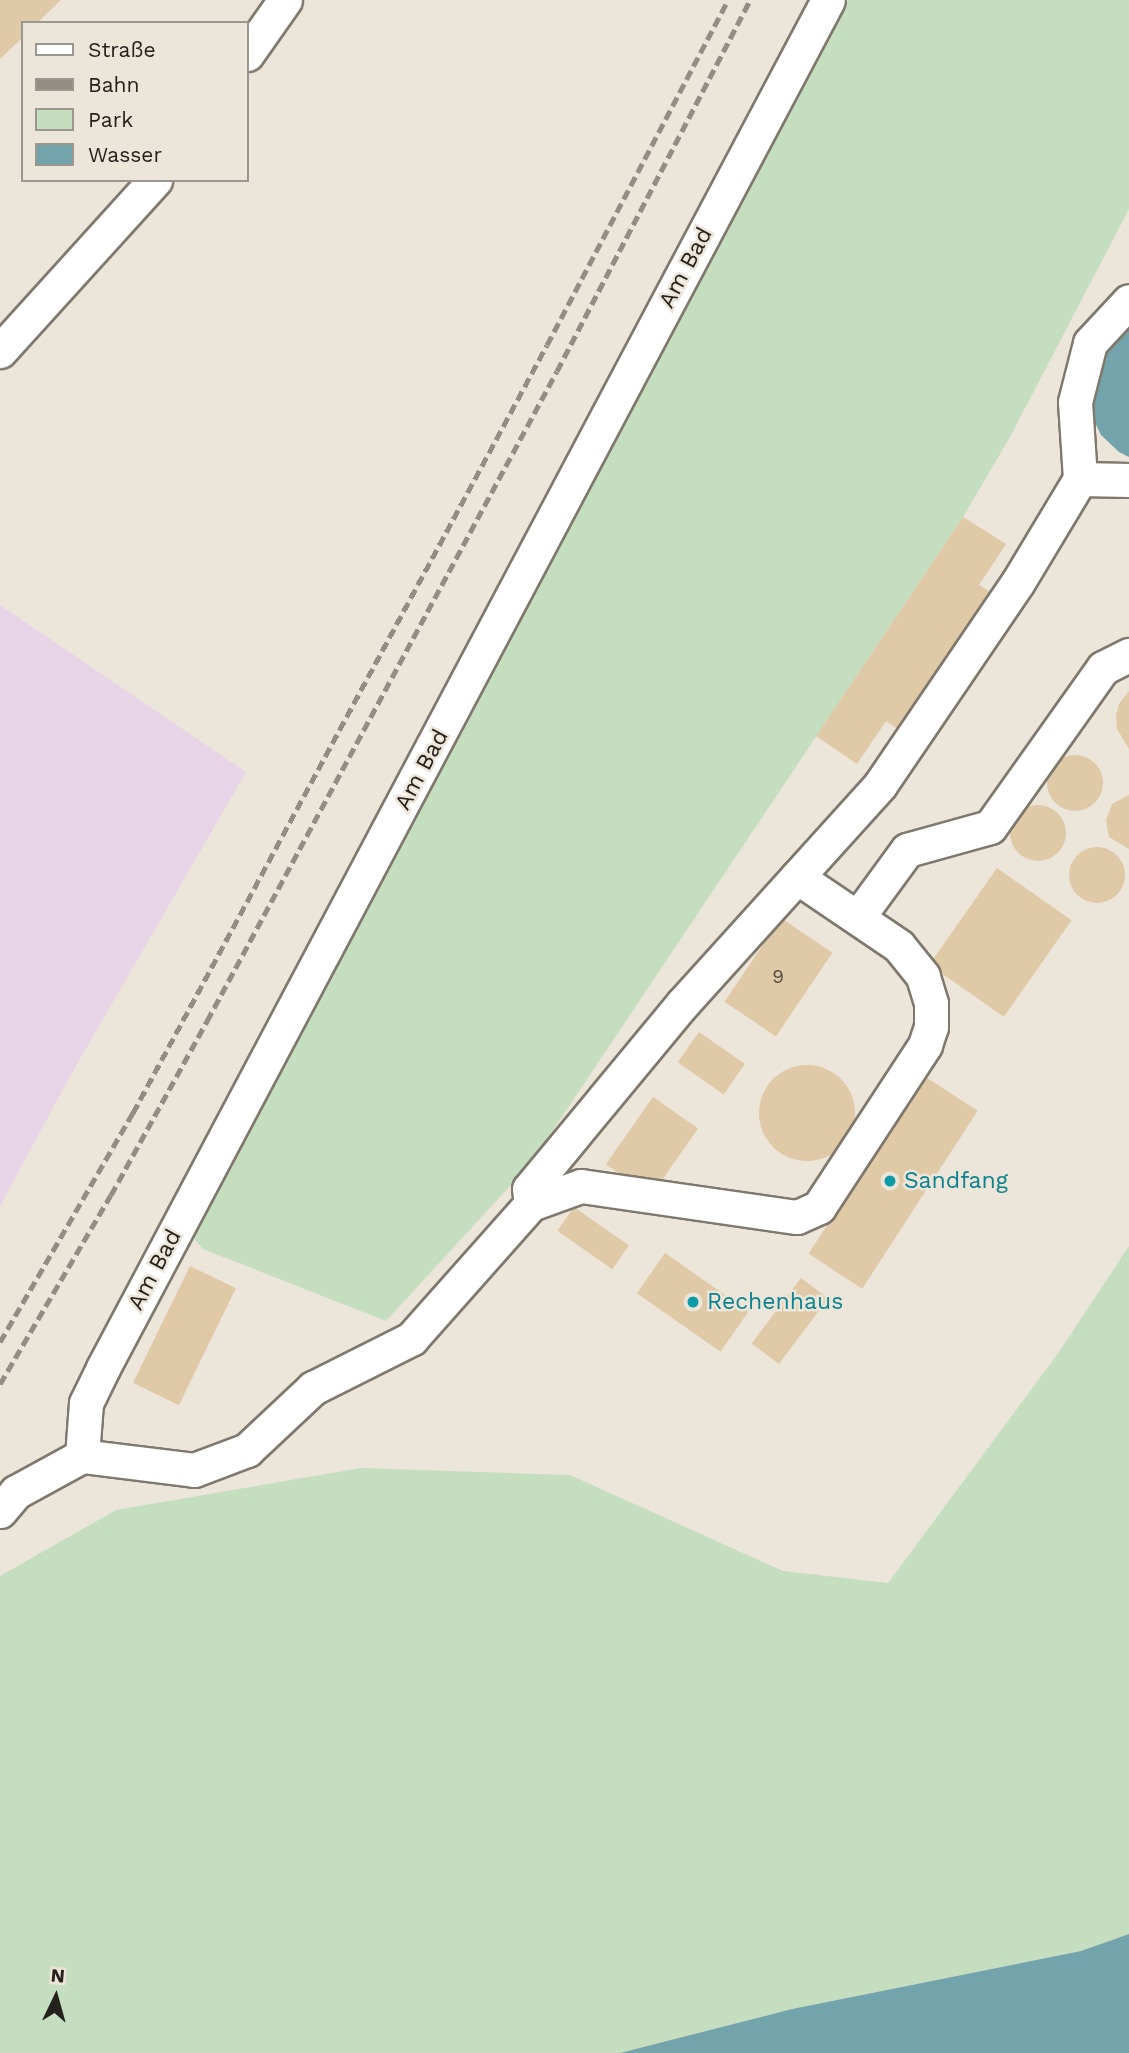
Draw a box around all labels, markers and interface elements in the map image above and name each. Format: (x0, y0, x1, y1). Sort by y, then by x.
legend (21, 21, 248, 182)
text: Straße (88, 37, 156, 62)
text: Bahn (88, 72, 140, 97)
text: Park (88, 107, 133, 132)
text: Wasser (88, 142, 162, 167)
street label: Am Bad (653, 223, 719, 313)
street label: Am Bad (389, 725, 455, 815)
house number: 9 (772, 966, 784, 988)
place label: Sandfang (904, 1167, 1008, 1195)
marker: Sandfang (882, 1173, 898, 1189)
street label: Am Bad (122, 1225, 188, 1315)
place label: Rechenhaus (707, 1288, 843, 1316)
marker: Rechenhaus (685, 1294, 701, 1310)
north arrow (21, 1962, 91, 2032)
text: N (50, 1964, 66, 1988)

